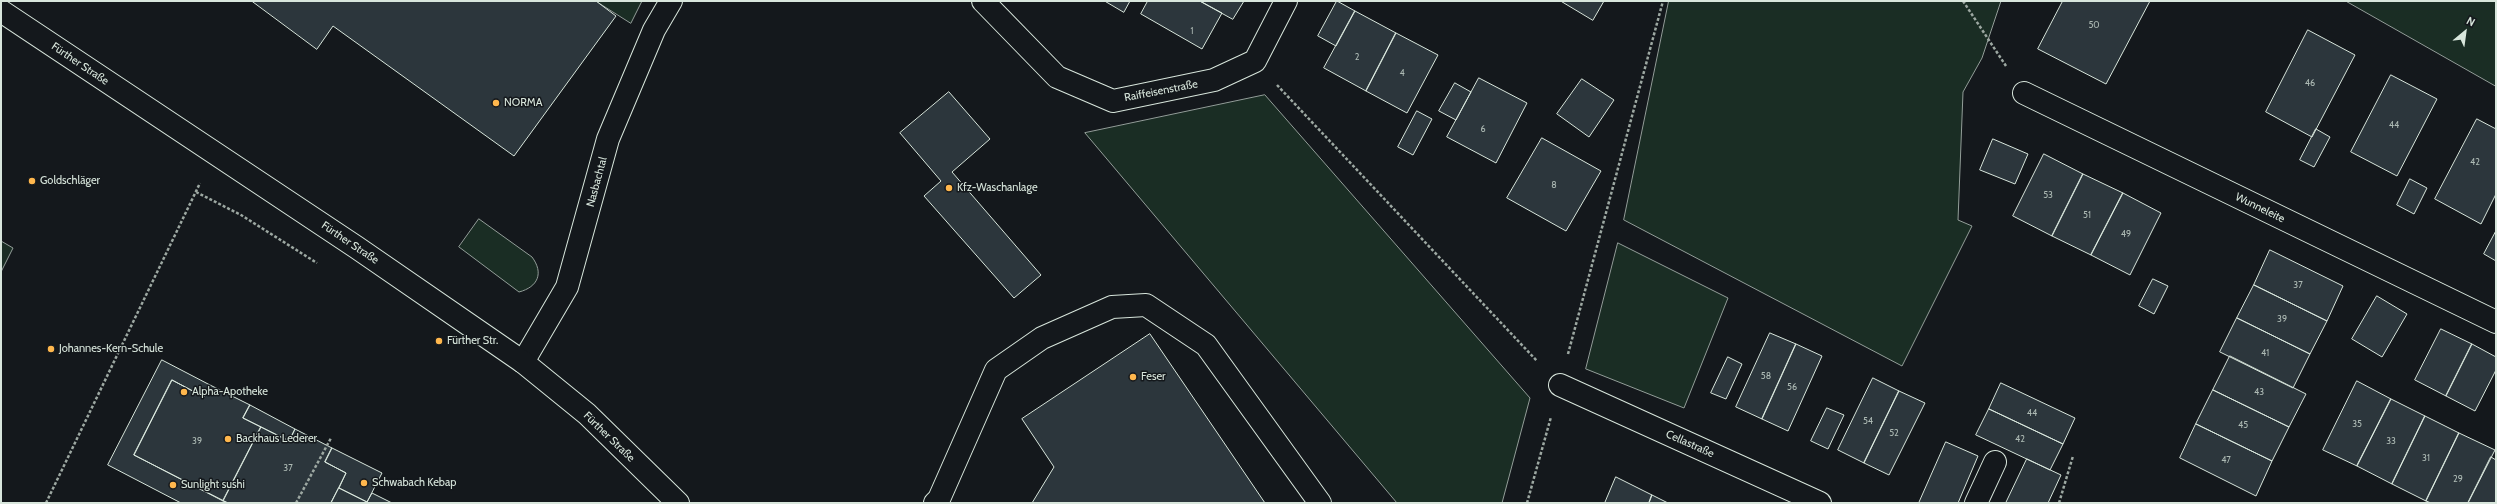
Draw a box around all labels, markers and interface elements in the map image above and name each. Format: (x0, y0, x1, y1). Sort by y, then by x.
north arrow (2445, 12, 2485, 52)
text: N (2464, 13, 2478, 30)
house number: 50 (2088, 20, 2100, 30)
house number: 1 (1191, 26, 1193, 36)
street label: Fürther Straße (49, 40, 111, 88)
house number: 2 (1355, 52, 1359, 62)
house number: 4 (1399, 68, 1405, 78)
street label: Raiffeisenstraße (1123, 77, 1199, 105)
house number: 46 (2305, 78, 2315, 88)
place label: NORMA (504, 96, 543, 110)
marker: NORMA (491, 98, 501, 108)
house number: 44 (2389, 120, 2399, 130)
house number: 6 (1480, 124, 1486, 134)
street label: Nasbachtal (584, 156, 610, 208)
house number: 42 (2470, 157, 2480, 167)
place label: Goldschläger (40, 174, 100, 188)
marker: Goldschläger (27, 176, 37, 186)
house number: 8 (1551, 180, 1557, 190)
place label: Kfz-Waschanlage (957, 181, 1038, 195)
marker: Kfz-Waschanlage (944, 183, 954, 193)
house number: 53 (2043, 190, 2053, 200)
street label: Wunneleite (2233, 190, 2287, 226)
house number: 51 (2083, 210, 2091, 220)
street label: Fürther Straße (319, 219, 381, 267)
house number: 49 (2121, 229, 2131, 239)
house number: 37 (2293, 280, 2303, 290)
house number: 39 (2277, 314, 2287, 324)
place label: Fürther Str. (447, 334, 498, 348)
marker: Fürther Str. (434, 336, 444, 346)
place label: Johannes-Kern-Schule (59, 342, 163, 356)
marker: Johannes-Kern-Schule (46, 344, 56, 354)
house number: 41 (2261, 348, 2269, 358)
place label: Feser (1141, 370, 1166, 384)
house number: 58 (1761, 371, 1771, 381)
marker: Feser (1128, 372, 1138, 382)
house number: 56 (1787, 382, 1797, 392)
place label: Alpha-Apotheke (192, 385, 268, 399)
marker: Alpha-Apotheke (179, 387, 189, 397)
house number: 43 (2254, 387, 2264, 397)
house number: 44 (2027, 408, 2037, 418)
street label: Fürther Straße (581, 409, 637, 465)
house number: 54 (1863, 416, 1873, 426)
house number: 35 (2352, 419, 2362, 429)
house number: 45 (2238, 420, 2248, 430)
street label: Cellastraße (1664, 427, 1716, 461)
house number: 52 (1889, 428, 1899, 438)
place label: Backhaus Lederer (236, 432, 317, 446)
marker: Backhaus Lederer (223, 434, 233, 444)
house number: 42 (2015, 434, 2025, 444)
house number: 39 (192, 436, 202, 446)
house number: 33 (2386, 436, 2396, 446)
house number: 31 (2422, 453, 2430, 463)
house number: 47 (2221, 455, 2231, 465)
house number: 37 (283, 463, 293, 473)
house number: 29 (2453, 474, 2463, 484)
place label: Schwabach Kebap (372, 476, 456, 490)
place label: Sunlight sushi (181, 478, 245, 492)
marker: Schwabach Kebap (359, 478, 369, 488)
marker: Sunlight sushi (168, 480, 178, 490)

